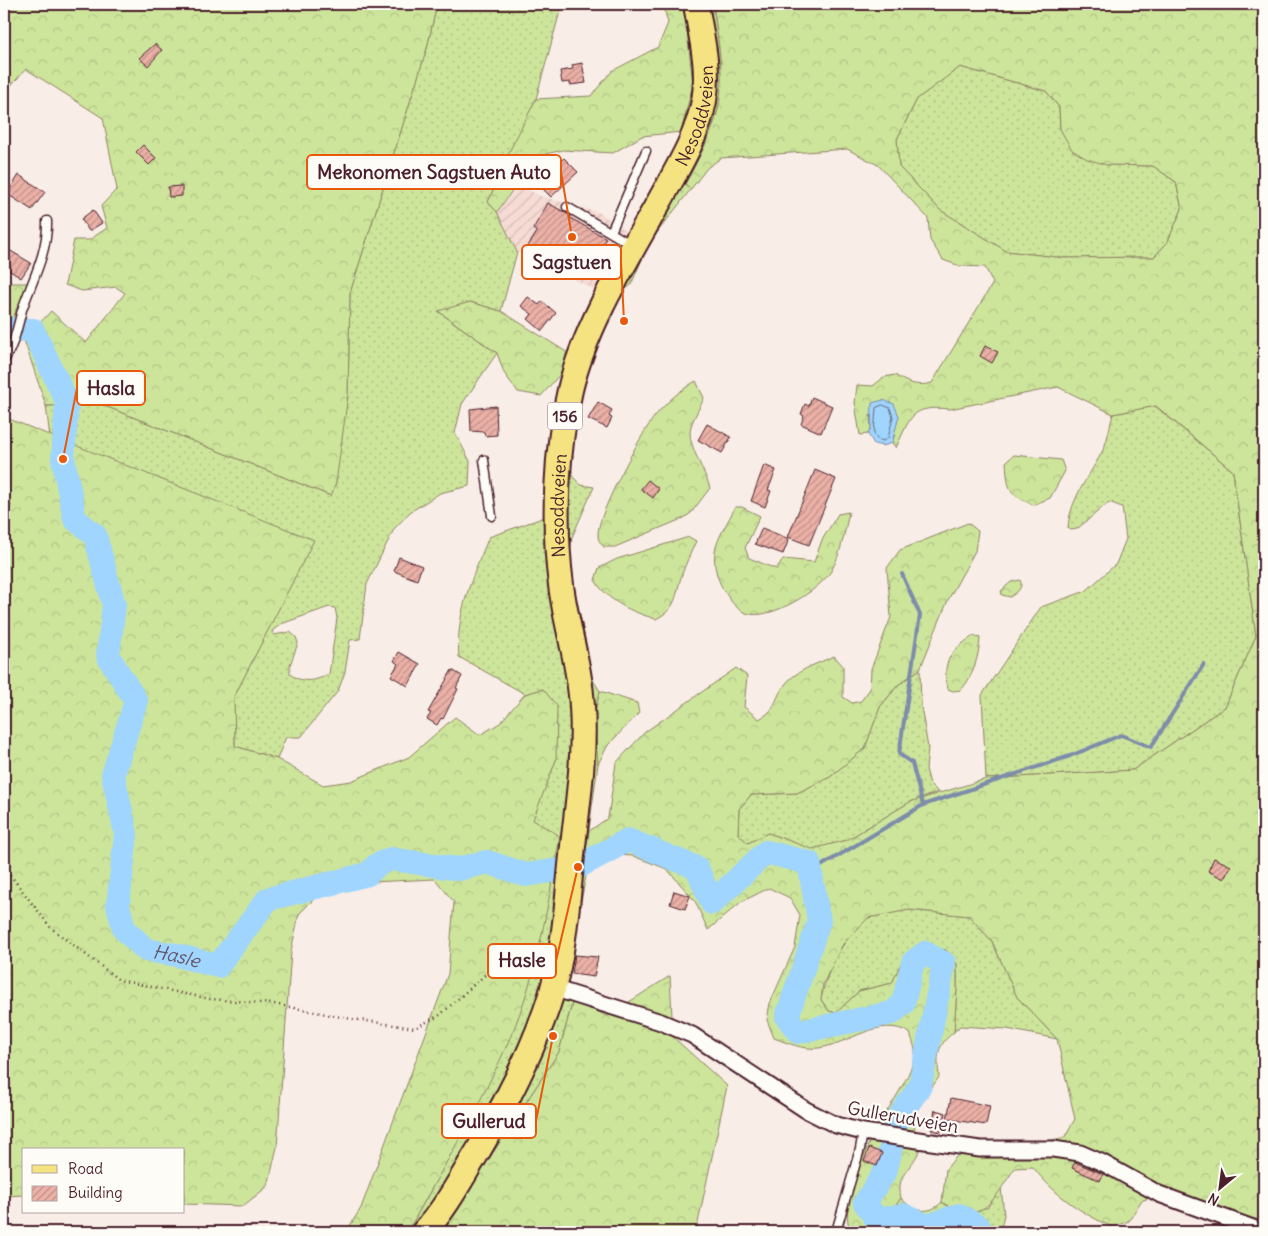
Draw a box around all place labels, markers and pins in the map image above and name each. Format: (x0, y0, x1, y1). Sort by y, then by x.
callout: Mekonomen Sagstuen Auto (307, 155, 561, 189)
callout: Sagstuen (522, 245, 621, 279)
callout: Hasla (77, 371, 145, 405)
callout: Hasle (488, 944, 556, 978)
callout: Gullerud (442, 1104, 536, 1138)

